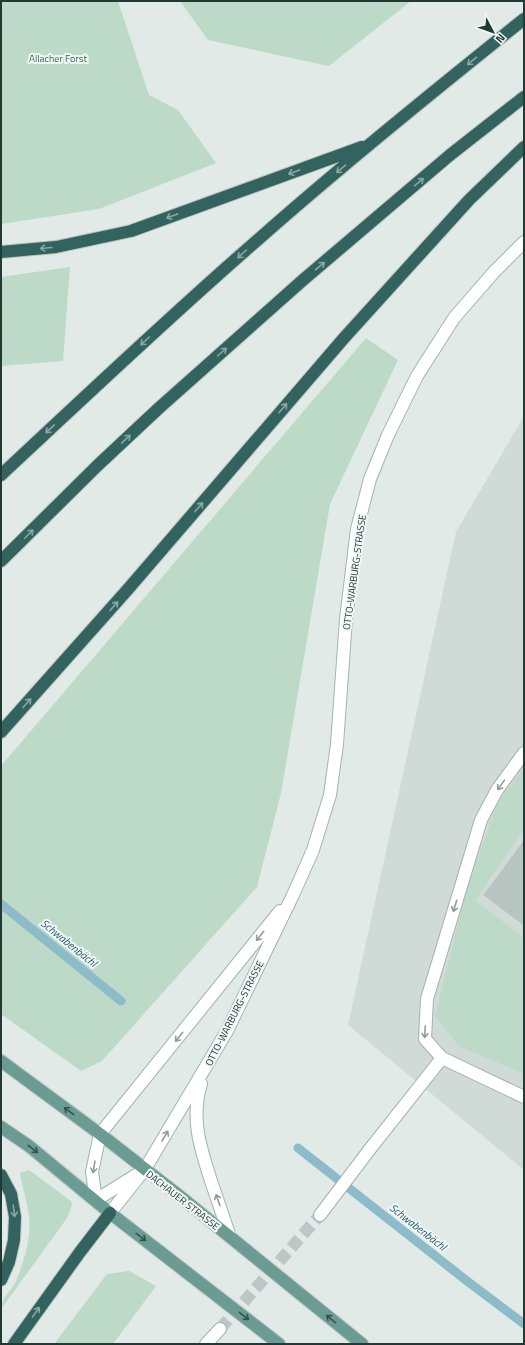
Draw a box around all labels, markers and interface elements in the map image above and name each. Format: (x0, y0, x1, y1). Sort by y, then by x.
north arrow (473, 12, 513, 52)
text: N (492, 30, 509, 47)
park label: Allacher Forst (29, 51, 87, 66)
one-way arrow (466, 57, 477, 66)
one-way arrow (336, 164, 346, 173)
one-way arrow (289, 168, 301, 176)
one-way arrow (413, 177, 424, 186)
one-way arrow (166, 213, 179, 220)
one-way arrow (40, 244, 53, 251)
one-way arrow (237, 249, 247, 258)
one-way arrow (314, 262, 324, 271)
one-way arrow (140, 336, 151, 345)
one-way arrow (217, 347, 227, 357)
one-way arrow (278, 404, 287, 414)
one-way arrow (45, 424, 55, 434)
one-way arrow (121, 434, 131, 444)
one-way arrow (194, 502, 203, 513)
street label: OTTO-WARBURG-STRASSE (339, 513, 370, 631)
one-way arrow (24, 529, 34, 538)
one-way arrow (109, 601, 118, 611)
one-way arrow (22, 698, 31, 708)
one-way arrow (497, 779, 505, 790)
one-way arrow (451, 899, 458, 912)
water label: Schwabenbächl (37, 915, 102, 972)
one-way arrow (256, 931, 265, 942)
street label: OTTO-WARBURG-STRASSE (201, 958, 268, 1068)
one-way arrow (422, 1025, 429, 1038)
one-way arrow (174, 1032, 183, 1043)
one-way arrow (63, 1107, 74, 1115)
one-way arrow (161, 1131, 169, 1142)
one-way arrow (27, 1145, 38, 1154)
one-way arrow (90, 1160, 98, 1173)
street label: DACHAUER STRASSE (143, 1167, 223, 1234)
one-way arrow (214, 1194, 221, 1207)
water label: Schwabenbächl (386, 1200, 451, 1255)
one-way arrow (10, 1204, 18, 1217)
one-way arrow (136, 1233, 147, 1241)
one-way arrow (32, 1307, 40, 1318)
one-way arrow (239, 1312, 250, 1321)
one-way arrow (326, 1315, 337, 1324)

